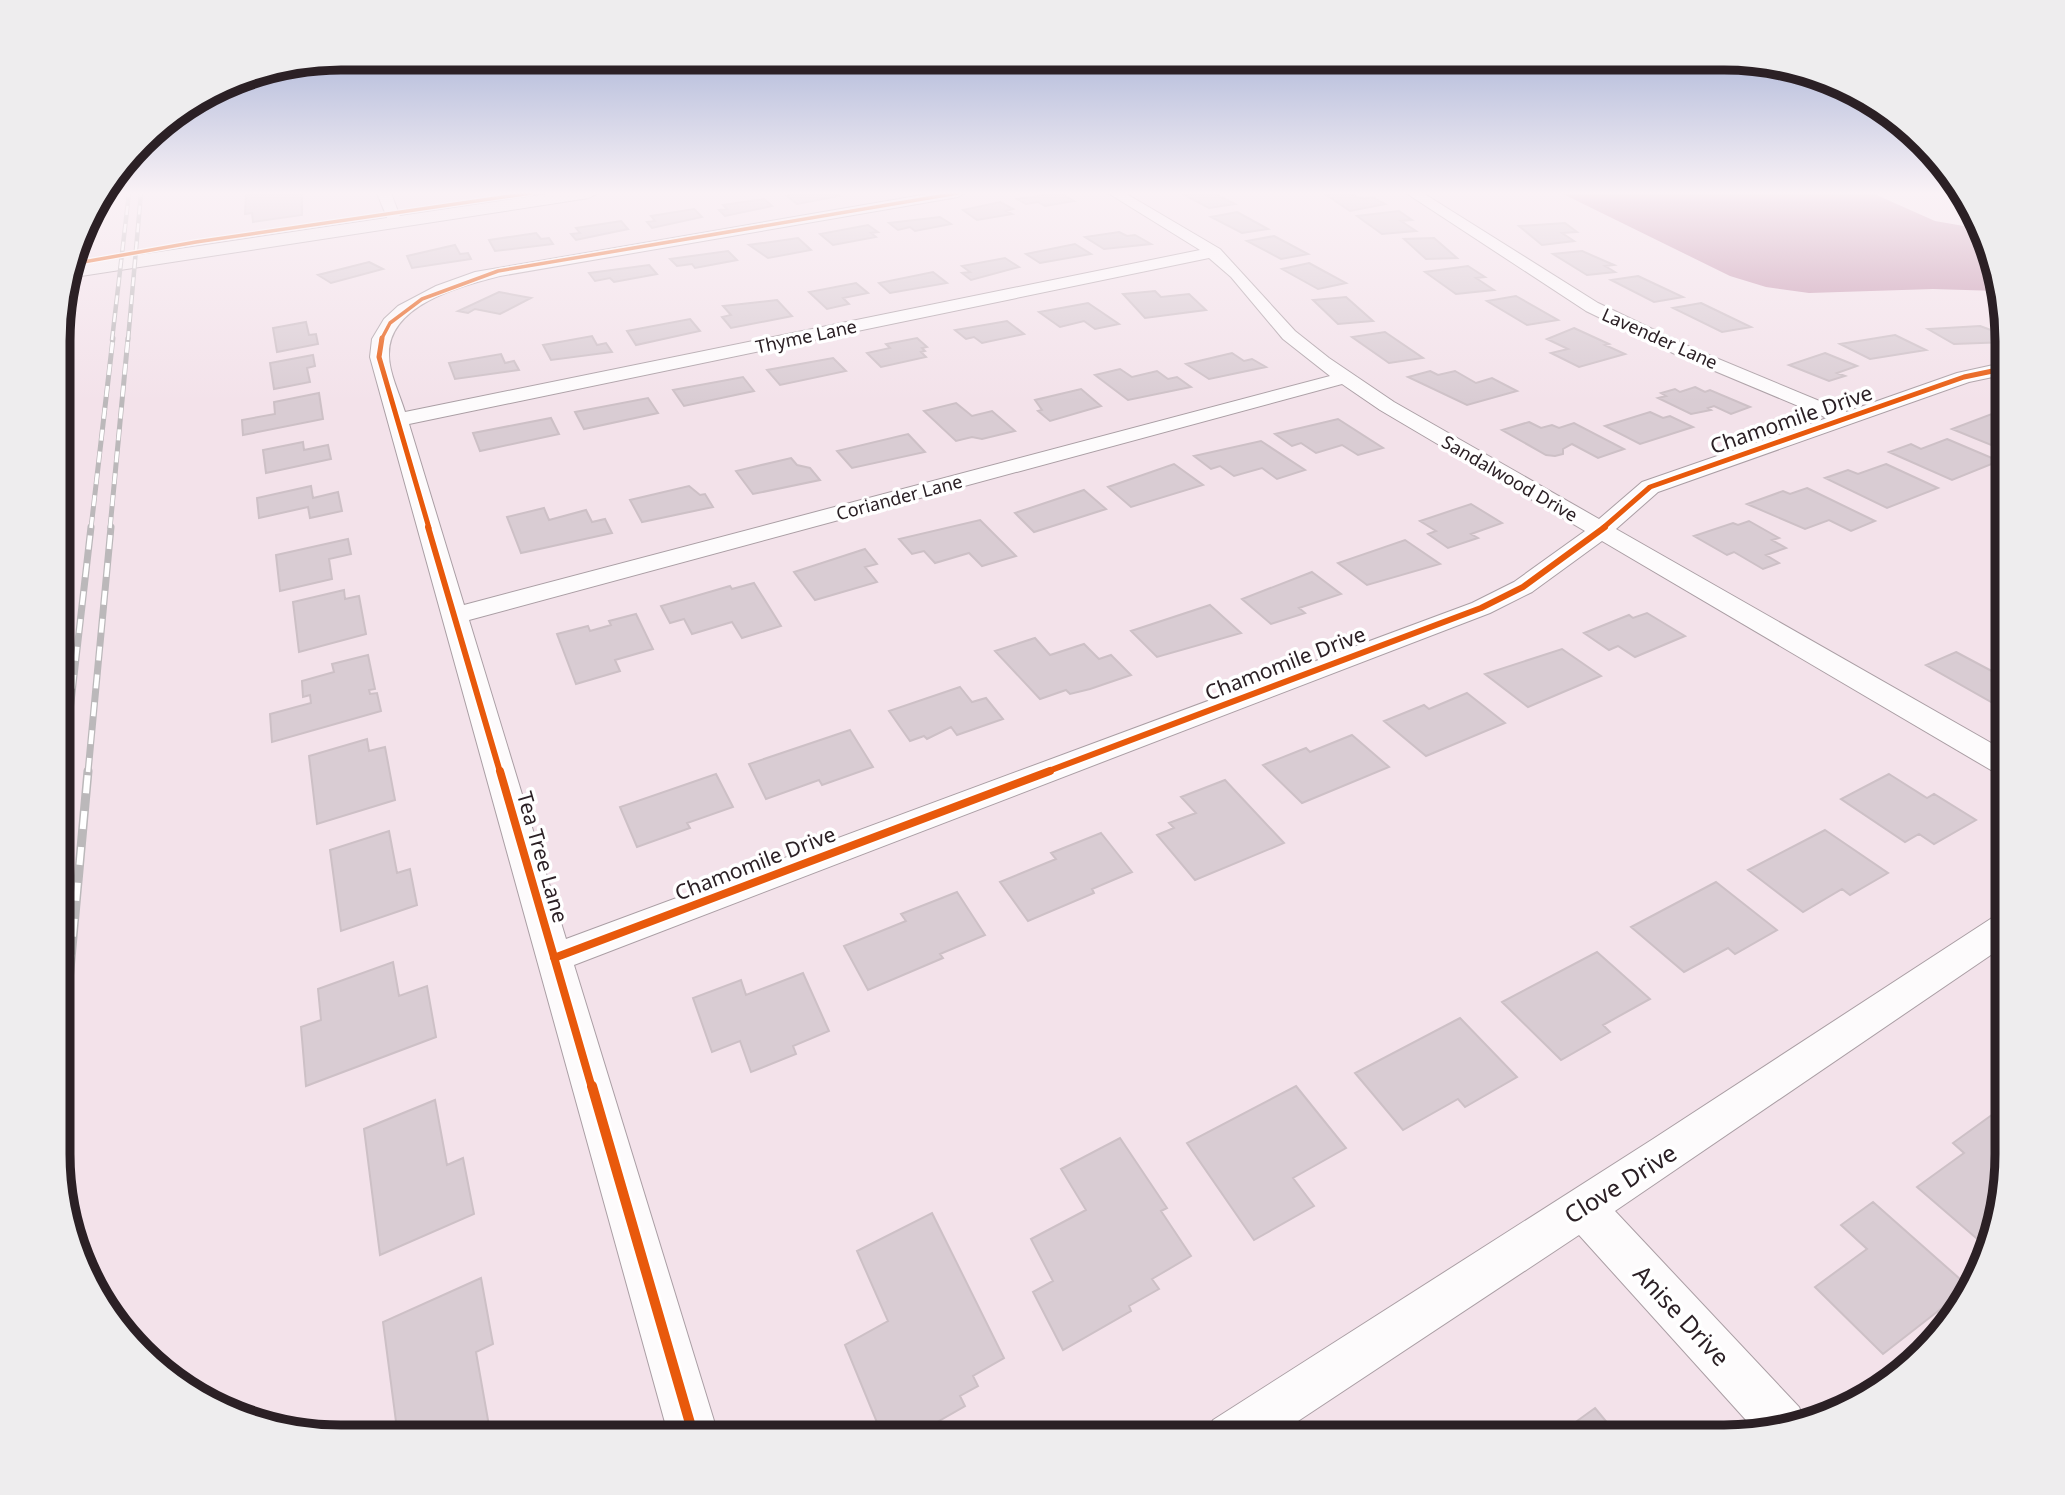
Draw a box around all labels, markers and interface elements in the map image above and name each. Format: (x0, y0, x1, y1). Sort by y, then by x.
street label: Lavender Lane (1598, 302, 1722, 374)
street label: Thyme Lane (753, 314, 859, 358)
street label: Chamomile Drive (1706, 378, 1876, 460)
street label: Sandalwood Drive (1438, 429, 1582, 527)
street label: Coriander Lane (833, 469, 965, 525)
street label: Chamomile Drive (1201, 619, 1369, 707)
street label: Tea Tree Lane (511, 788, 575, 926)
street label: Chamomile Drive (671, 819, 839, 907)
street label: Clove Drive (1558, 1135, 1682, 1231)
street label: Anise Drive (1627, 1257, 1737, 1373)

